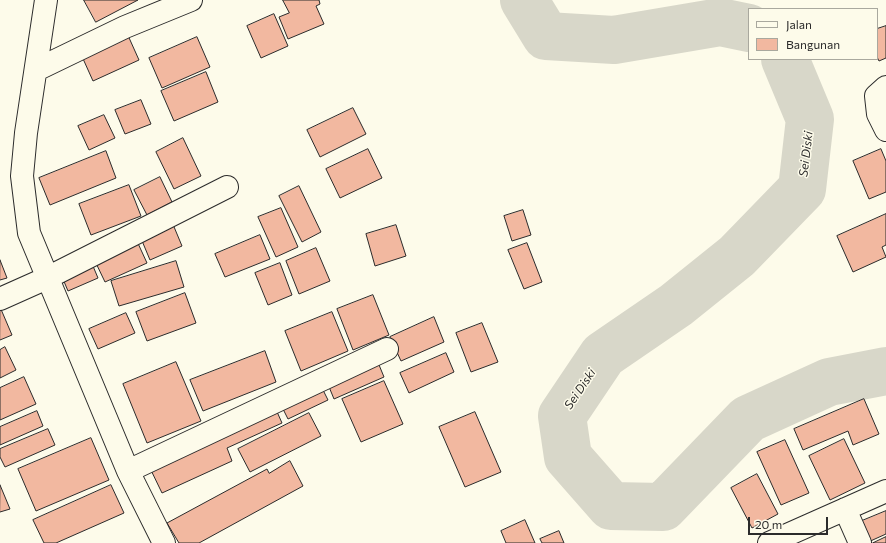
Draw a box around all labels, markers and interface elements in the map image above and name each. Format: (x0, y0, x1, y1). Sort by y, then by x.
legend (748, 8, 878, 60)
text: Jalan (786, 17, 812, 31)
text: Bangunan (786, 37, 840, 51)
water label: Sei Diski (796, 130, 816, 178)
water label: Sei Diski (561, 366, 599, 412)
scale bar (750, 509, 830, 535)
text: 20 m (755, 517, 782, 531)

